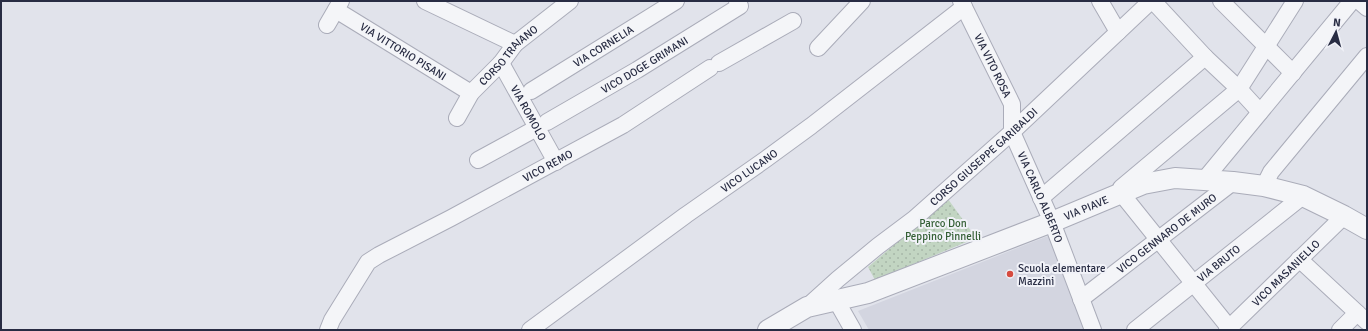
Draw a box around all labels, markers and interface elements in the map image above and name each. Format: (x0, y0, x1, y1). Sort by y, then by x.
north arrow (1316, 12, 1356, 52)
text: N (1333, 16, 1341, 29)
street label: VIA VITTORIO PISANI (358, 20, 449, 83)
street label: CORSO TRAIANO (476, 22, 540, 88)
street label: VIA CORNELIA (571, 22, 636, 70)
street label: VIA VITO ROSA (972, 31, 1014, 100)
street label: VICO DOGE GRIMANI (599, 34, 690, 96)
street label: VIA ROMOLO (508, 83, 549, 143)
street label: CORSO GIUSEPPE GARIBALDI (927, 105, 1040, 208)
street label: VICO LUCANO (718, 146, 780, 195)
street label: VICO REMO (521, 147, 575, 184)
street label: VIA CARLO ALBERTO (1015, 150, 1066, 244)
street label: VICO GENNARO DE MURO (1114, 191, 1219, 276)
street label: VIA PIAVE (1062, 193, 1110, 223)
park label: Parco Don Peppino Pinnelli (905, 217, 981, 243)
street label: VICO MASANIELLO (1249, 237, 1322, 309)
street label: VIA BRUTO (1194, 242, 1243, 284)
place label: Scuola elementare Mazzini (1018, 262, 1105, 288)
marker: Scuola elementare Mazzini (1005, 269, 1015, 279)

